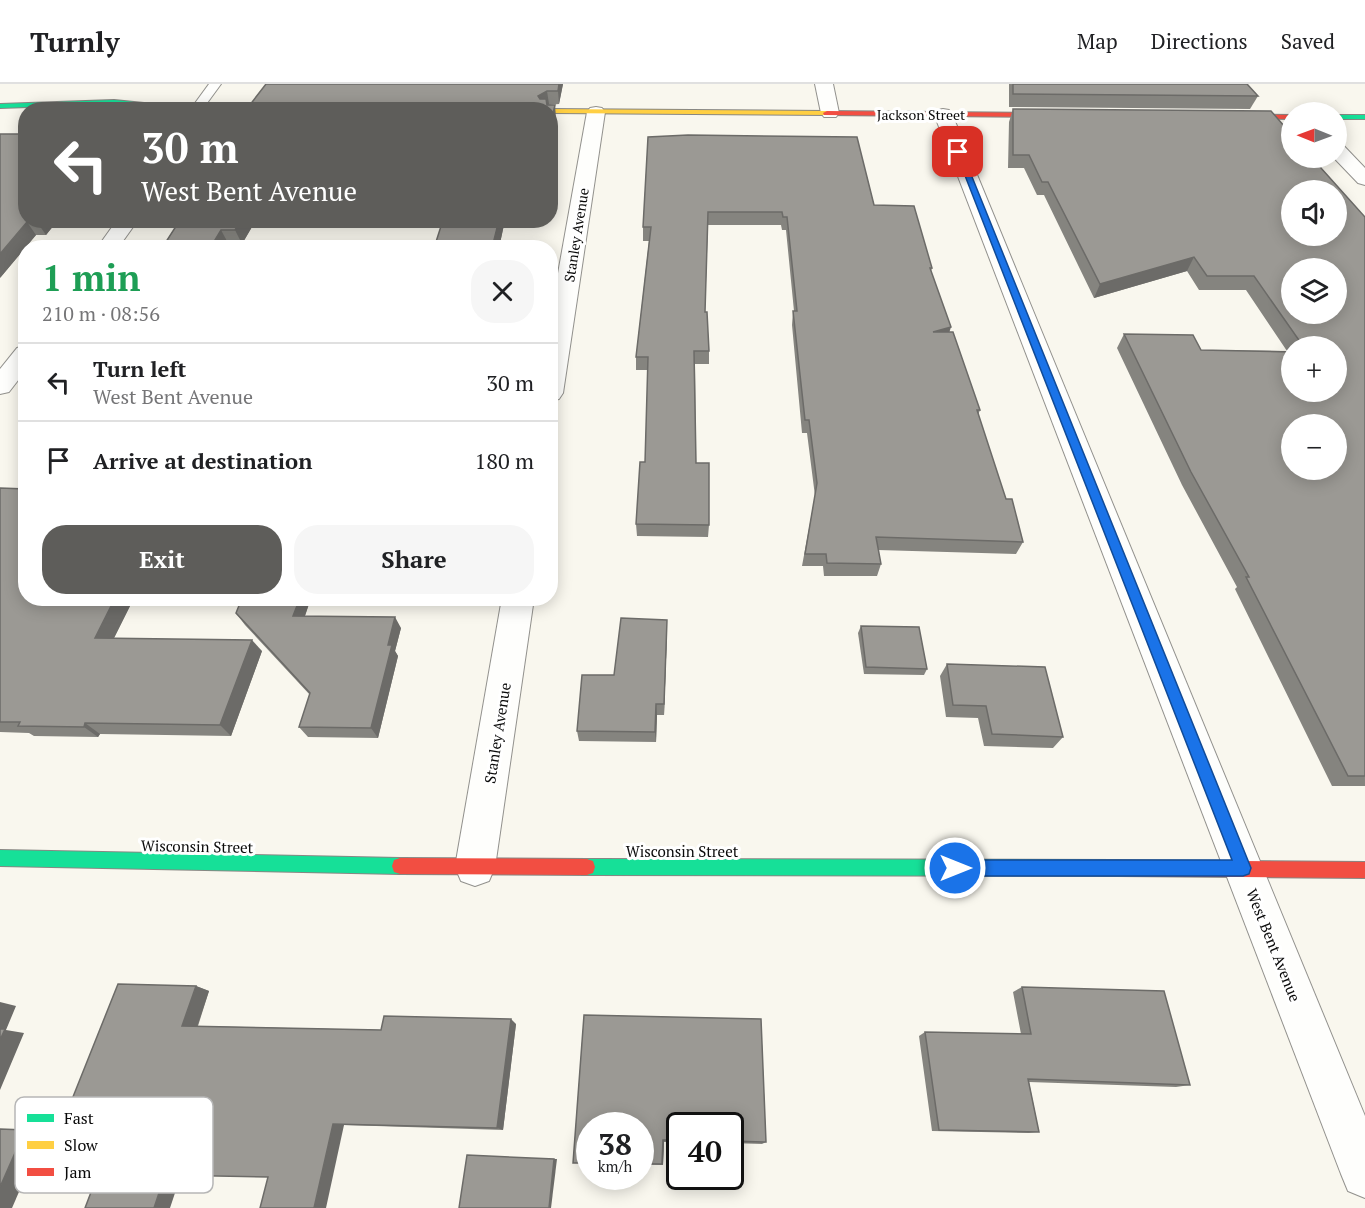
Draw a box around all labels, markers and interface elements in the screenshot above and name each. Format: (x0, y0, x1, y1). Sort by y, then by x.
text: Turnly (30, 23, 119, 60)
text: Map (1077, 27, 1118, 55)
text: Directions (1151, 27, 1248, 55)
text: Saved (1281, 27, 1335, 55)
north arrow (1281, 102, 1347, 168)
map controls (1281, 102, 1347, 480)
street label: Jackson Street (877, 105, 966, 124)
text: 30 m (141, 119, 239, 175)
icon: left (42, 126, 120, 204)
pin (932, 126, 983, 177)
icon: arrive (941, 135, 974, 168)
text: West Bent Avenue (141, 173, 357, 209)
button: sound (1281, 180, 1347, 246)
street label: Stanley Avenue (559, 187, 593, 283)
text: 1 min (42, 254, 140, 301)
button: layers (1281, 258, 1347, 324)
button: close (471, 260, 534, 323)
text: 210 m · 08:56 (42, 300, 160, 327)
button: + (1281, 336, 1347, 402)
text: Turn left (93, 354, 186, 383)
icon: left (42, 366, 75, 399)
text: 30 m (486, 368, 534, 397)
text: West Bent Avenue (93, 383, 253, 410)
button: − (1281, 414, 1347, 480)
icon: arrive (42, 444, 75, 477)
text: Arrive at destination (93, 446, 312, 475)
text: 180 m (474, 446, 534, 475)
button: Exit (42, 525, 282, 594)
button: Share (294, 525, 534, 594)
street label: Stanley Avenue (479, 681, 515, 785)
street label: Wisconsin Street (141, 835, 254, 857)
position arrow (923, 836, 987, 900)
street label: Wisconsin Street (626, 841, 739, 861)
street label: West Bent Avenue (1242, 886, 1306, 1004)
legend (15, 1097, 213, 1193)
text: Fast (64, 1107, 94, 1129)
speed limit sign: 40 (666, 1112, 744, 1190)
text: 38 (598, 1124, 632, 1164)
text: Slow (64, 1134, 98, 1156)
text: km/h (598, 1156, 632, 1176)
text: Jam (64, 1161, 92, 1183)

